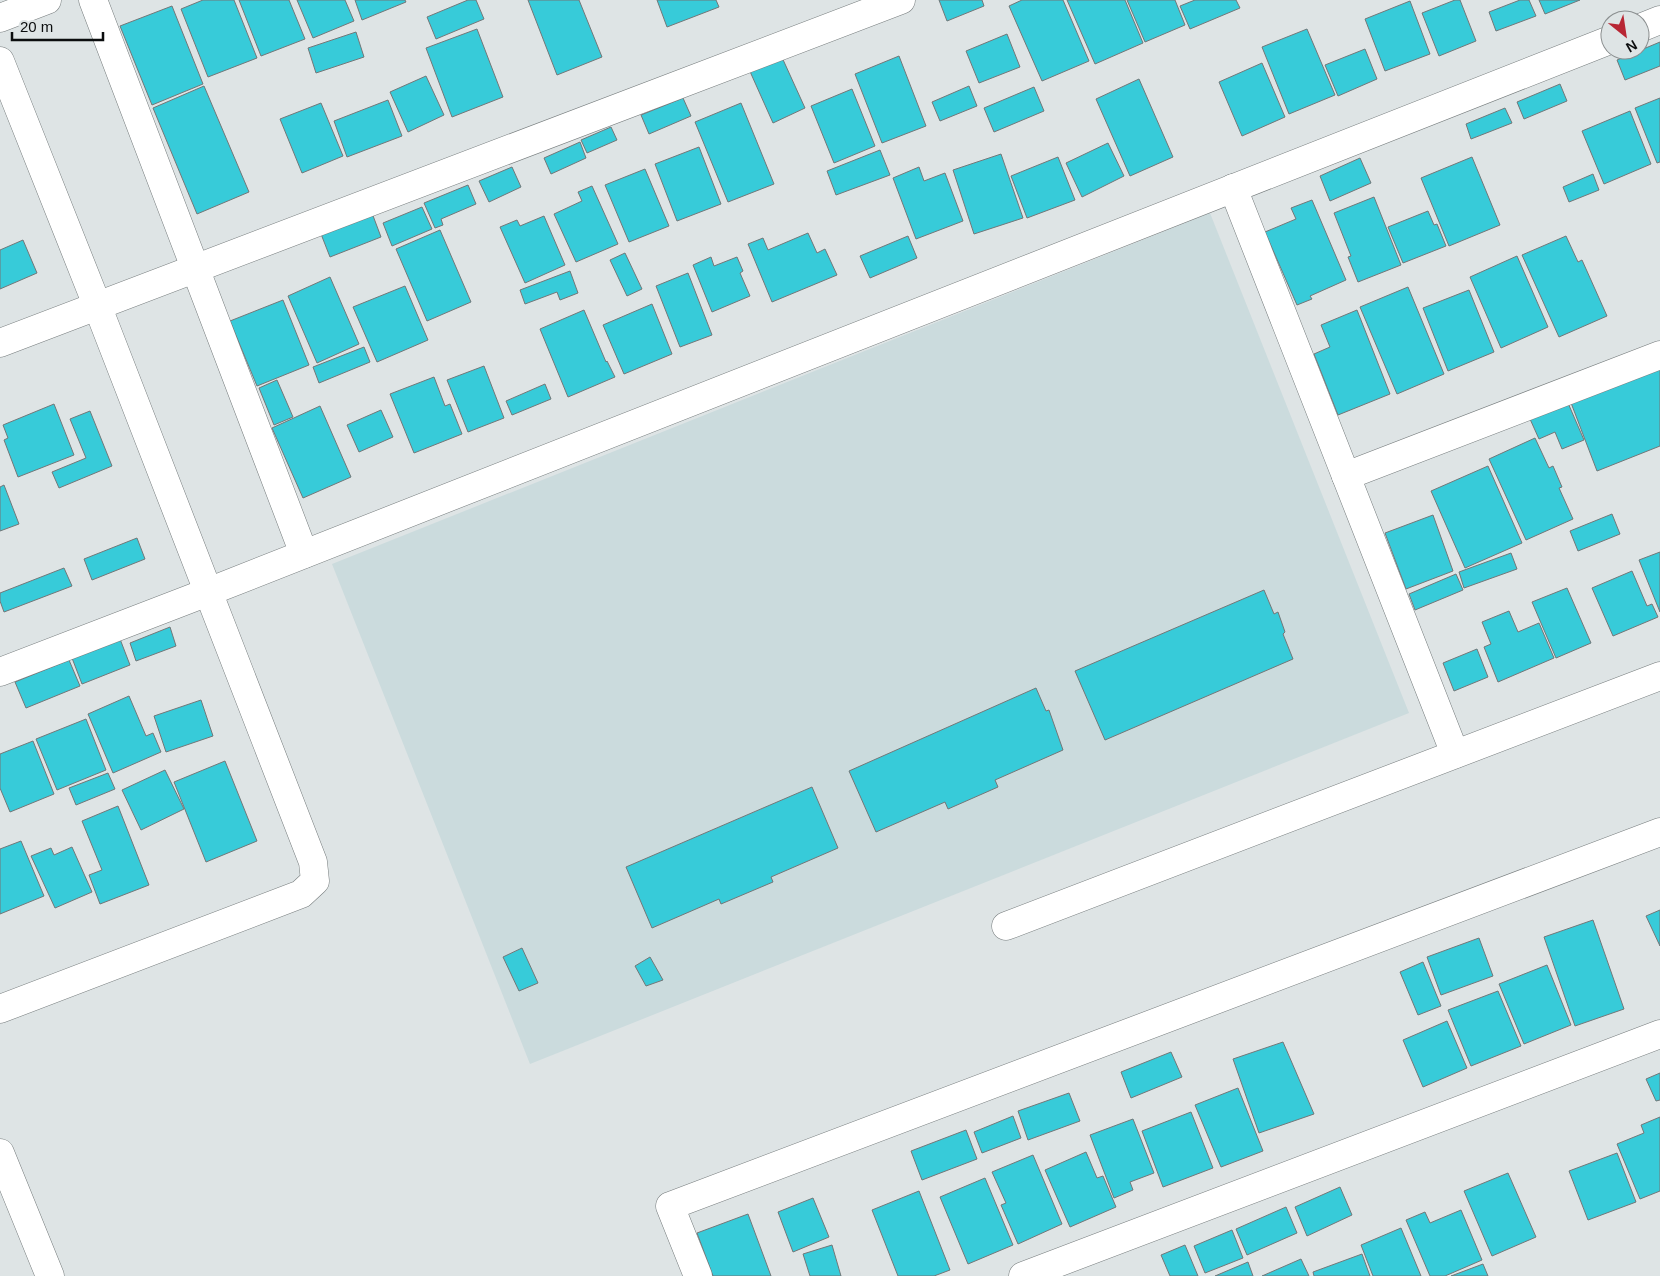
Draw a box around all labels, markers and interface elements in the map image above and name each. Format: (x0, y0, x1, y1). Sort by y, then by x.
scale bar (12, 10, 104, 42)
north arrow (1600, 10, 1650, 60)
text: 20 m (20, 18, 53, 35)
text: N (1623, 37, 1640, 56)

